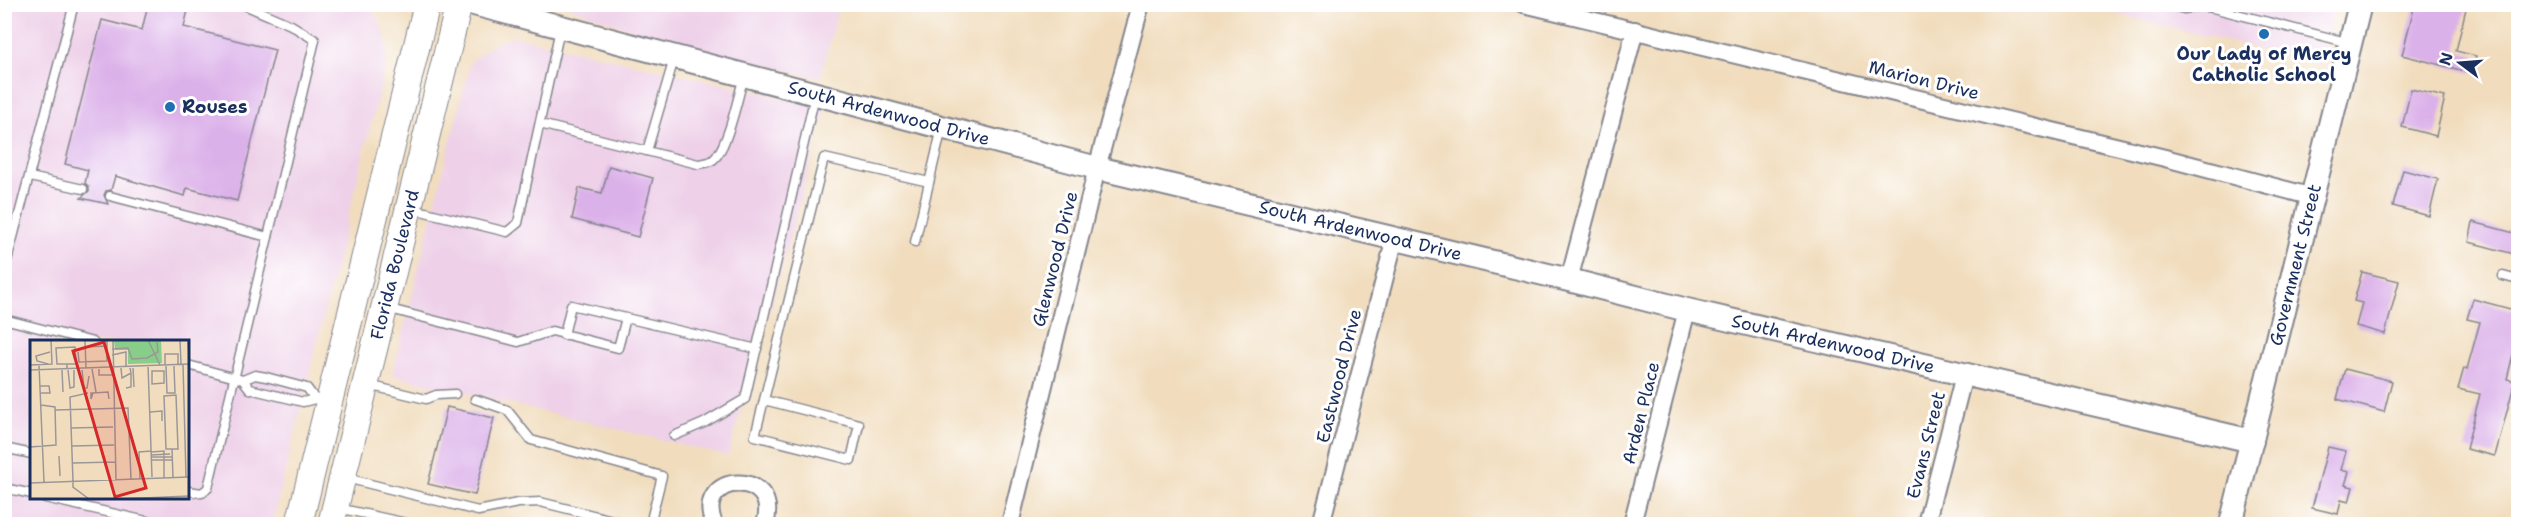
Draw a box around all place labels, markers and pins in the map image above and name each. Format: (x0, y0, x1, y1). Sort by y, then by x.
marker: Our Lady of Mercy Catholic School (2257, 27, 2271, 41)
place label: Our Lady of Mercy Catholic School (2176, 42, 2352, 87)
place label: Rouses (182, 95, 248, 119)
marker: Rouses (163, 100, 177, 114)

